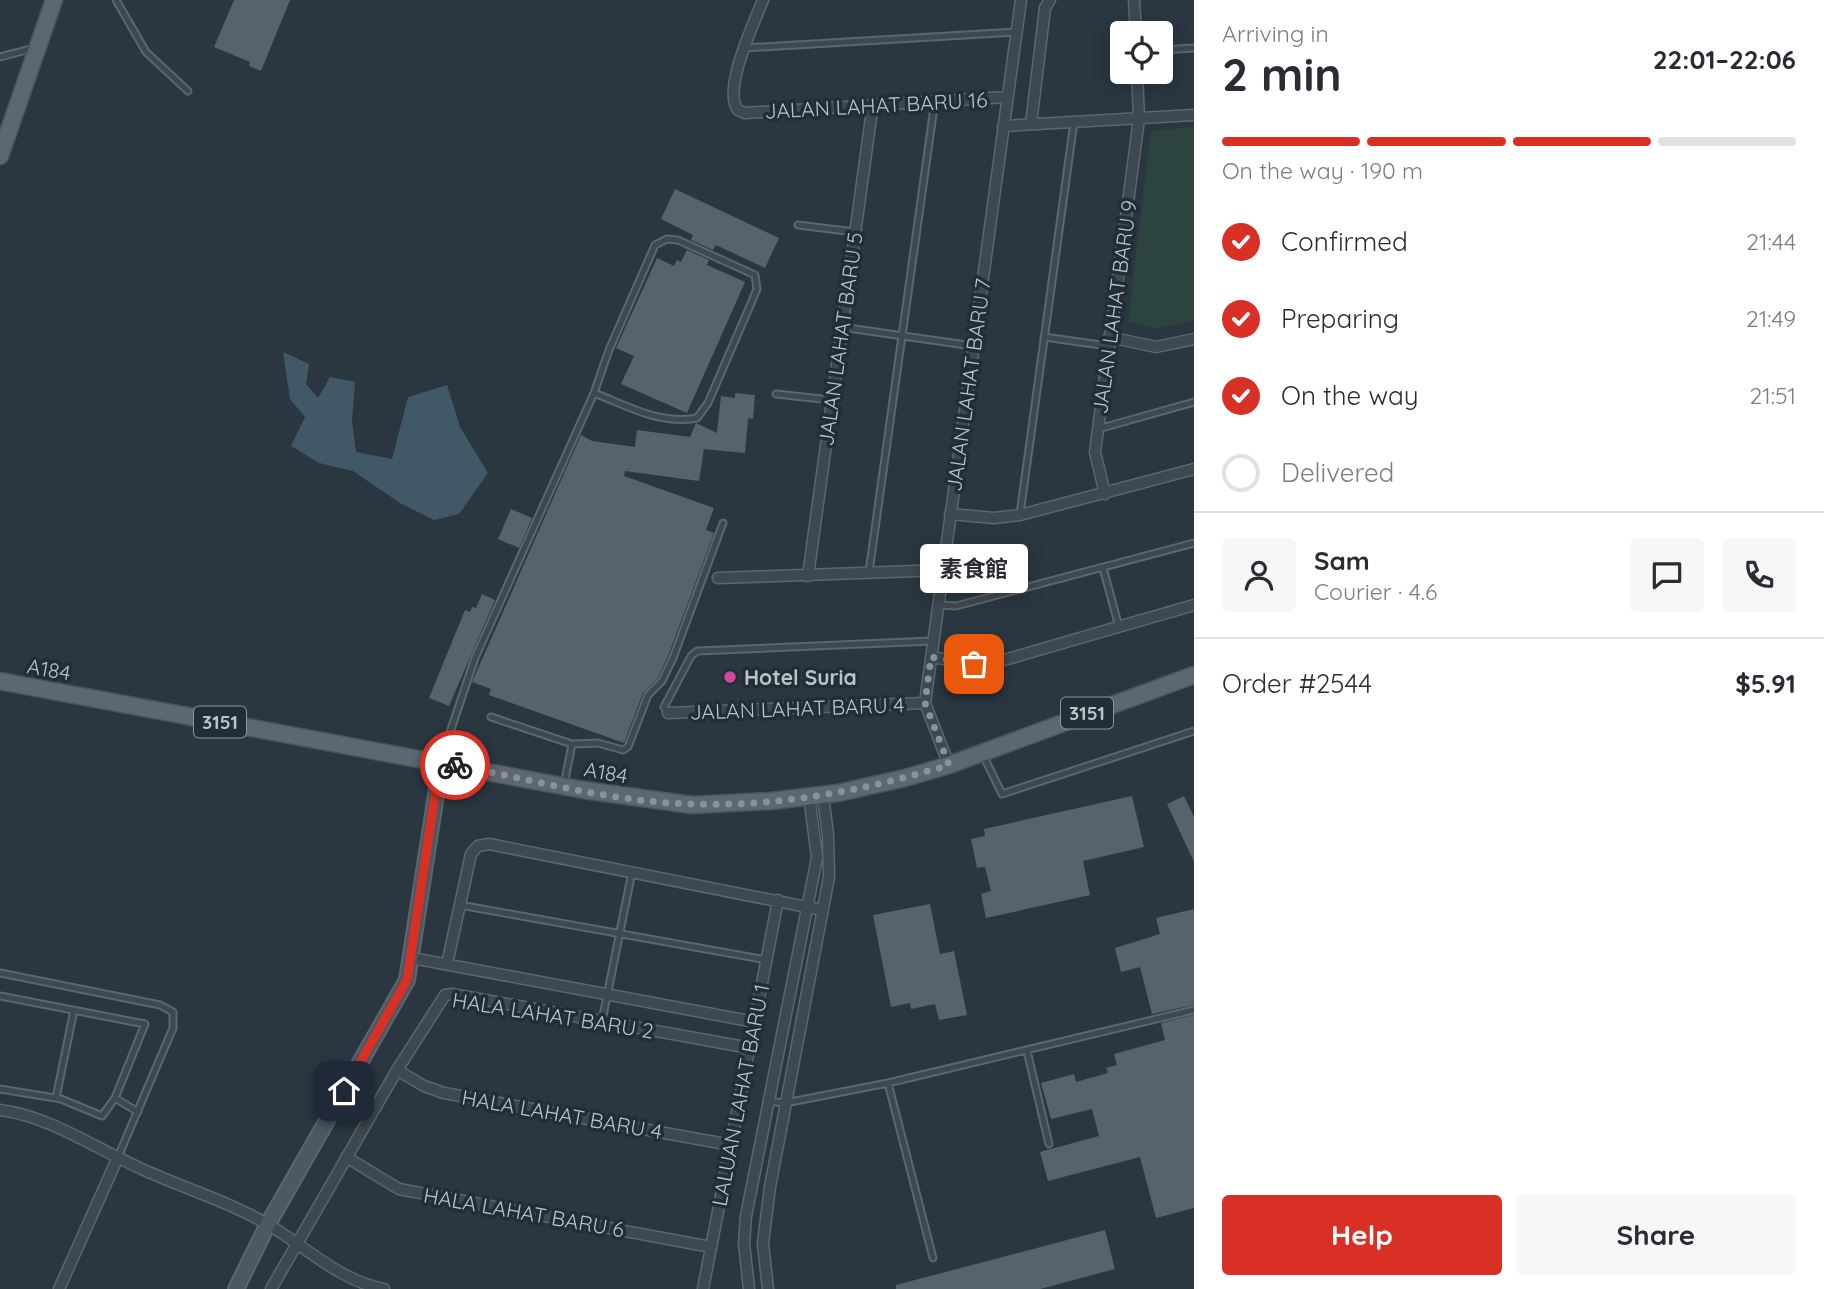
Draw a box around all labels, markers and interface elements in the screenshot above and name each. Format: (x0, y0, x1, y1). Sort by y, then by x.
text: Arriving in (1222, 19, 1329, 48)
map controls (1110, 21, 1173, 84)
button: locate (1110, 21, 1173, 84)
text: 22:01–22:06 (1653, 43, 1796, 76)
text: 2 min (1222, 45, 1342, 103)
street label: JALAN LAHAT BARU 16 (764, 86, 988, 124)
text: On the way · 190 m (1222, 156, 1423, 185)
street label: JALAN LAHAT BARU 9 (1086, 198, 1142, 416)
icon: check (1222, 223, 1260, 261)
text: Confirmed (1281, 225, 1408, 258)
text: 21:44 (1746, 227, 1796, 256)
street label: JALAN LAHAT BARU 5 (812, 231, 868, 447)
street label: JALAN LAHAT BARU 7 (940, 277, 996, 493)
icon: check (1222, 300, 1260, 338)
text: Preparing (1281, 302, 1399, 335)
text: 21:49 (1746, 304, 1796, 333)
icon: check (1222, 377, 1260, 415)
text: On the way (1281, 379, 1419, 412)
text: 21:51 (1749, 381, 1796, 410)
text: Delivered (1281, 456, 1394, 489)
button: person (1222, 538, 1296, 612)
button: chat (1630, 538, 1704, 612)
button: phone (1722, 538, 1796, 612)
text: Sam (1314, 544, 1370, 577)
callout: 素食館 (920, 545, 1028, 594)
text: 素食館 (940, 554, 1009, 583)
text: Courier · 4.6 (1314, 577, 1437, 606)
pin (944, 634, 1004, 694)
icon: bag (955, 645, 993, 683)
street label: A184 (25, 652, 73, 686)
place label: Hotel Suria (744, 664, 857, 690)
text: Order #2544 (1222, 667, 1372, 700)
text: $5.91 (1735, 667, 1796, 700)
marker: Hotel Suria (722, 669, 738, 685)
street label: JALAN LAHAT BARU 4 (689, 691, 905, 725)
road number: 3151 (1061, 698, 1113, 728)
road number: 3151 (194, 706, 246, 737)
courier (420, 730, 490, 800)
icon: bike (436, 746, 474, 784)
street label: A184 (582, 755, 630, 789)
street label: LALUAN LAHAT BARU 1 (706, 982, 774, 1208)
street label: HALA LAHAT BARU 2 (450, 986, 656, 1044)
pin (314, 1061, 374, 1121)
icon: home (325, 1072, 363, 1110)
street label: HALA LAHAT BARU 4 (460, 1084, 664, 1144)
street label: HALA LAHAT BARU 6 (422, 1182, 626, 1242)
button: Help (1222, 1195, 1502, 1275)
button: Share (1516, 1195, 1796, 1275)

